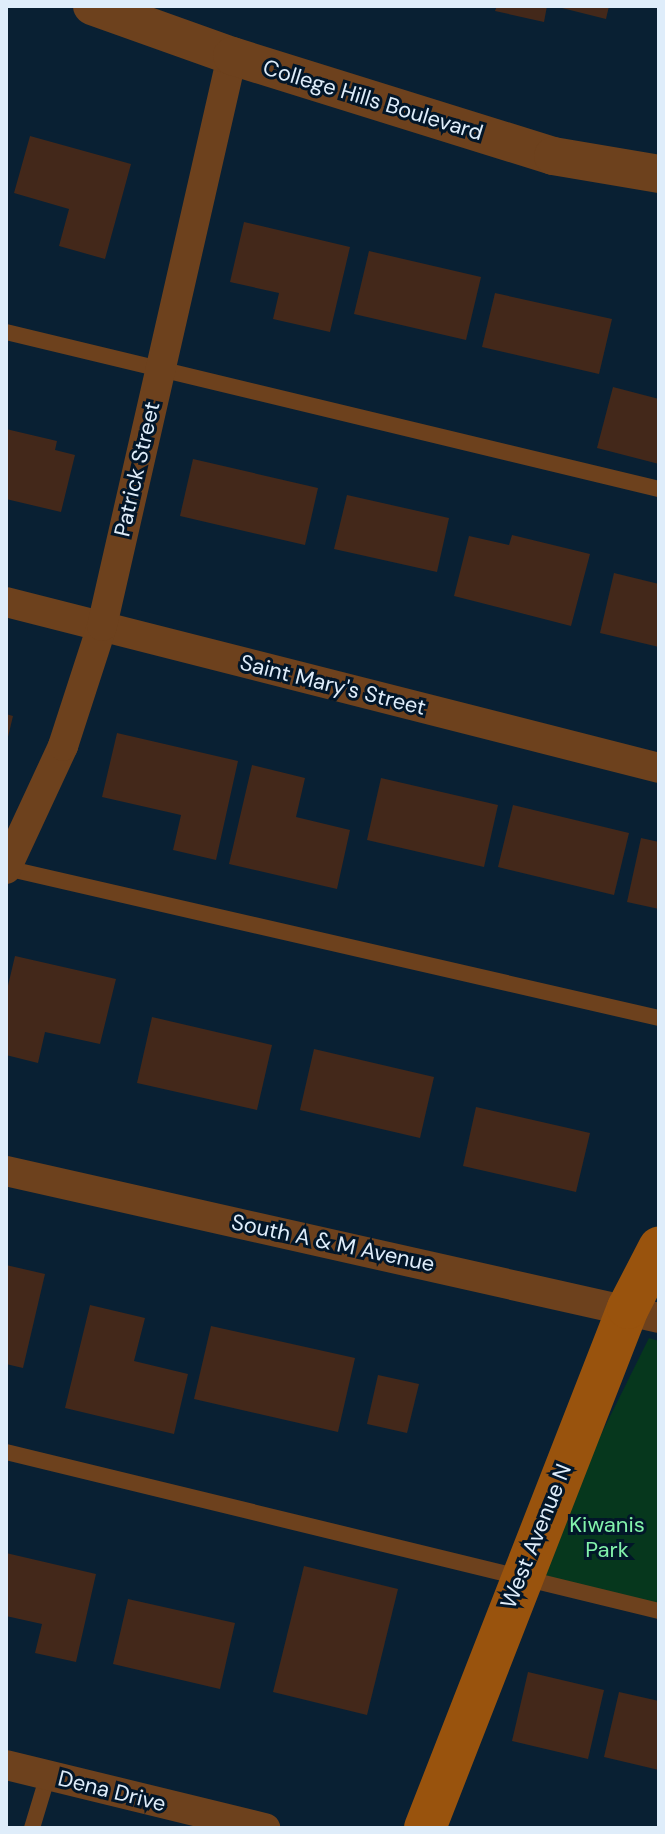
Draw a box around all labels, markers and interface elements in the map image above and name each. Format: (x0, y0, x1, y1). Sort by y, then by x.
street label: College Hills Boulevard (260, 54, 486, 146)
street label: Patrick Street (109, 399, 165, 539)
street label: Saint Mary's Street (237, 649, 429, 721)
street label: South A & M Avenue (229, 1209, 437, 1277)
street label: West Avenue N (495, 1460, 577, 1612)
park label: Kiwanis Park (569, 1511, 645, 1562)
street label: Dena Drive (55, 1765, 169, 1817)

